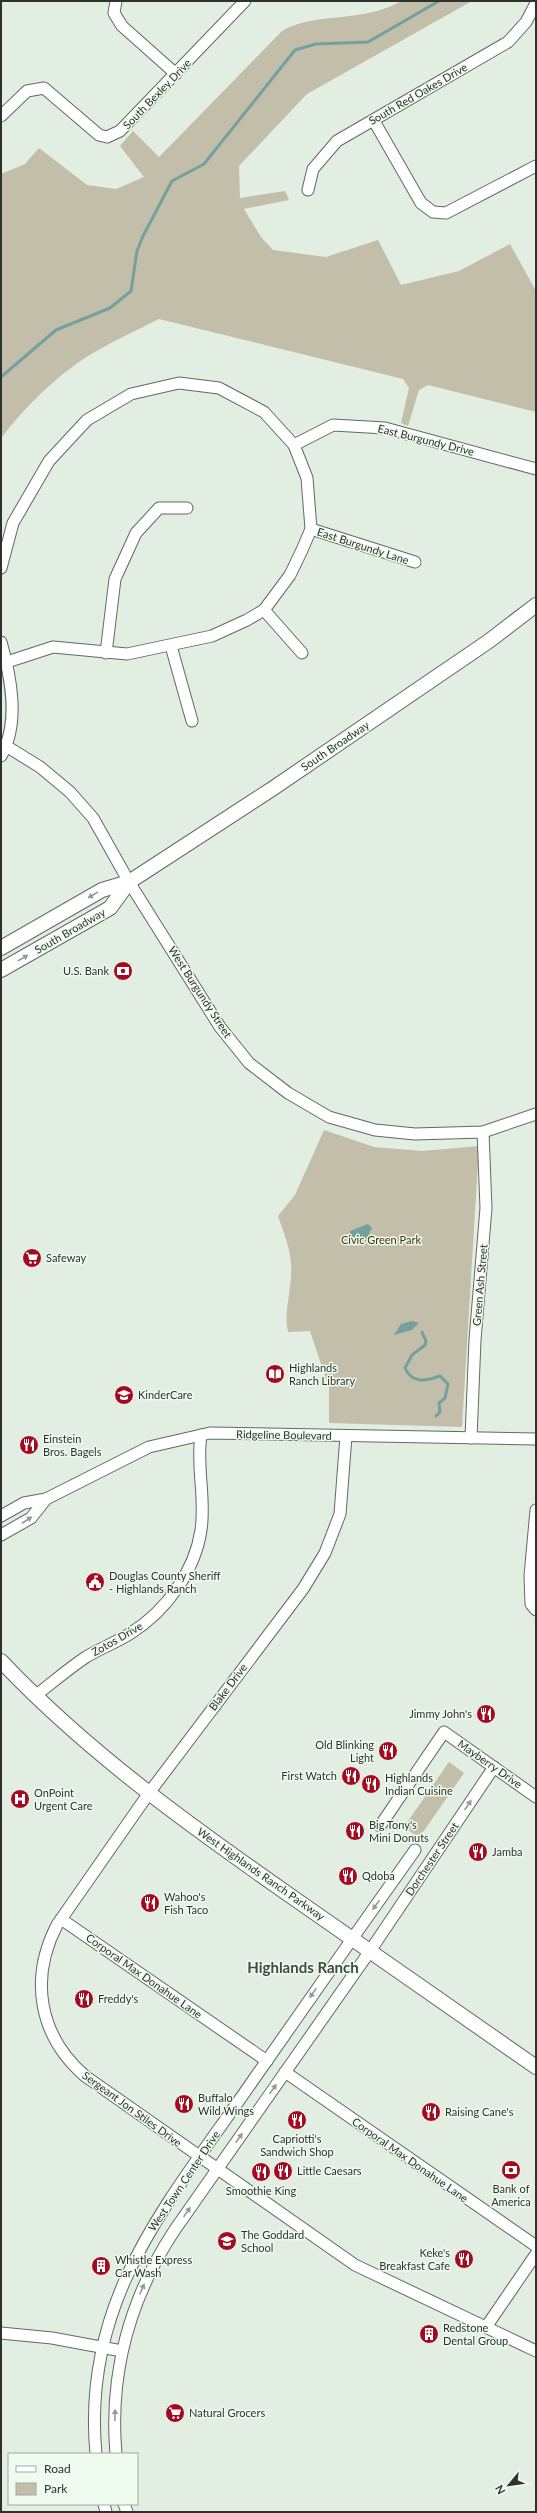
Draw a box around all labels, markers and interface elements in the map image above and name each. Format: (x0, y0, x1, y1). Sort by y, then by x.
street label: South Bexley Drive (120, 56, 193, 131)
street label: South Red Oakes Drive (366, 60, 469, 127)
street label: East Burgundy Drive (377, 421, 476, 458)
street label: East Burgundy Lane (316, 525, 411, 567)
street label: South Broadway (298, 718, 372, 773)
one-way arrow (87, 892, 99, 899)
street label: South Broadway (32, 905, 108, 956)
street label: West Burgundy Street (166, 944, 235, 1040)
one-way arrow (17, 955, 29, 962)
bank icon: U.S. Bank (112, 960, 134, 982)
place label: U.S. Bank (63, 964, 109, 977)
park label: Civic Green Park (341, 1233, 421, 1246)
street label: Green Ash Street (469, 1243, 490, 1326)
supermarket icon: Safeway (21, 1247, 43, 1269)
place label: Safeway (46, 1251, 87, 1264)
place label: Highlands Ranch Library (289, 1361, 355, 1387)
library icon: Highlands Ranch Library (264, 1363, 286, 1385)
school or university icon: KinderCare (113, 1384, 135, 1406)
place label: KinderCare (138, 1388, 193, 1401)
street label: Ridgeline Boulevard (236, 1427, 332, 1442)
place label: Einstein Bros. Bagels (43, 1432, 102, 1458)
restaurant icon: Einstein Bros. Bagels (18, 1434, 40, 1456)
one-way arrow (21, 1516, 32, 1524)
place label: Douglas County Sheriff - Highlands Ranch (109, 1569, 221, 1595)
public building icon: Douglas County Sheriff - Highlands Ranch (84, 1571, 106, 1593)
street label: Zotos Drive (89, 1619, 145, 1658)
street label: Blake Drive (206, 1661, 250, 1713)
restaurant icon: Jimmy John's (475, 1703, 497, 1725)
place label: Jimmy John's (409, 1707, 472, 1720)
street label: Mayberry Drive (456, 1737, 525, 1791)
place label: Old Blinking Light (315, 1738, 374, 1764)
restaurant icon: Old Blinking Light (377, 1740, 399, 1762)
restaurant icon: First Watch (340, 1765, 362, 1787)
place label: First Watch (281, 1769, 337, 1782)
place label: Highlands Indian Cuisine (385, 1771, 453, 1797)
restaurant icon: Highlands Indian Cuisine (360, 1773, 382, 1795)
place label: OnPoint Urgent Care (34, 1786, 93, 1812)
hospital icon: OnPoint Urgent Care (9, 1788, 31, 1810)
one-way arrow (464, 1800, 472, 1810)
place label: Big Tony's Mini Donuts (369, 1818, 429, 1844)
restaurant icon: Big Tony's Mini Donuts (344, 1820, 366, 1842)
street label: Dorchester Street (402, 1820, 461, 1898)
street label: West Highlands Ranch Parkway (195, 1825, 328, 1923)
restaurant icon: Jamba (467, 1841, 489, 1863)
place label: Jamba (492, 1845, 523, 1858)
restaurant icon: Qdoba (337, 1865, 359, 1887)
place label: Qdoba (362, 1869, 395, 1882)
place label: Wahoo's Fish Taco (164, 1890, 208, 1916)
restaurant icon: Wahoo's Fish Taco (139, 1892, 161, 1914)
one-way arrow (372, 1900, 380, 1910)
street label: Corporal Max Donahue Lane (84, 1931, 205, 2021)
district label: Highlands Ranch (247, 1958, 359, 1976)
restaurant icon: Freddy's (73, 1988, 95, 2010)
one-way arrow (309, 1988, 317, 1998)
place label: Freddy's (98, 1992, 138, 2005)
street label: Sergeant Jon Stiles Drive (80, 2068, 185, 2149)
one-way arrow (269, 2084, 277, 2094)
place label: Buffalo Wild Wings (198, 2091, 254, 2117)
restaurant icon: Buffalo Wild Wings (173, 2093, 195, 2115)
restaurant icon: Raising Cane's (420, 2101, 442, 2123)
place label: Raising Cane's (445, 2105, 514, 2118)
restaurant icon: Capriotti's Sandwich Shop (286, 2109, 308, 2131)
street label: Corporal Max Donahue Lane (350, 2115, 471, 2205)
street label: West Town Center Drive (145, 2128, 222, 2233)
one-way arrow (235, 2132, 243, 2143)
place label: Capriotti's Sandwich Shop (260, 2132, 334, 2158)
bank icon: Bank of America (500, 2159, 522, 2181)
restaurant icon: Little Caesars (272, 2160, 294, 2182)
restaurant icon: Smoothie King (250, 2161, 272, 2183)
place label: Little Caesars (297, 2164, 362, 2177)
place label: Bank of America (491, 2182, 531, 2208)
place label: Smoothie King (226, 2184, 296, 2197)
one-way arrow (183, 2206, 191, 2217)
place label: The Goddard School (241, 2228, 304, 2254)
school or university icon: The Goddard School (216, 2230, 238, 2252)
place label: Keke's Breakfast Cafe (379, 2246, 450, 2272)
restaurant icon: Keke's Breakfast Cafe (453, 2248, 475, 2270)
place label: Whistle Express Car Wash (115, 2253, 192, 2279)
building icon: Whistle Express Car Wash (90, 2255, 112, 2277)
one-way arrow (139, 2283, 146, 2295)
place label: Redstone Dental Group (443, 2321, 508, 2347)
building icon: Redstone Dental Group (418, 2323, 440, 2345)
supermarket icon: Natural Grocers (164, 2402, 186, 2424)
place label: Natural Grocers (189, 2406, 265, 2419)
one-way arrow (112, 2408, 118, 2421)
legend (8, 2453, 138, 2505)
text: Road (44, 2461, 71, 2476)
north arrow (489, 2465, 529, 2505)
text: Park (44, 2481, 68, 2496)
text: N (492, 2483, 508, 2497)

